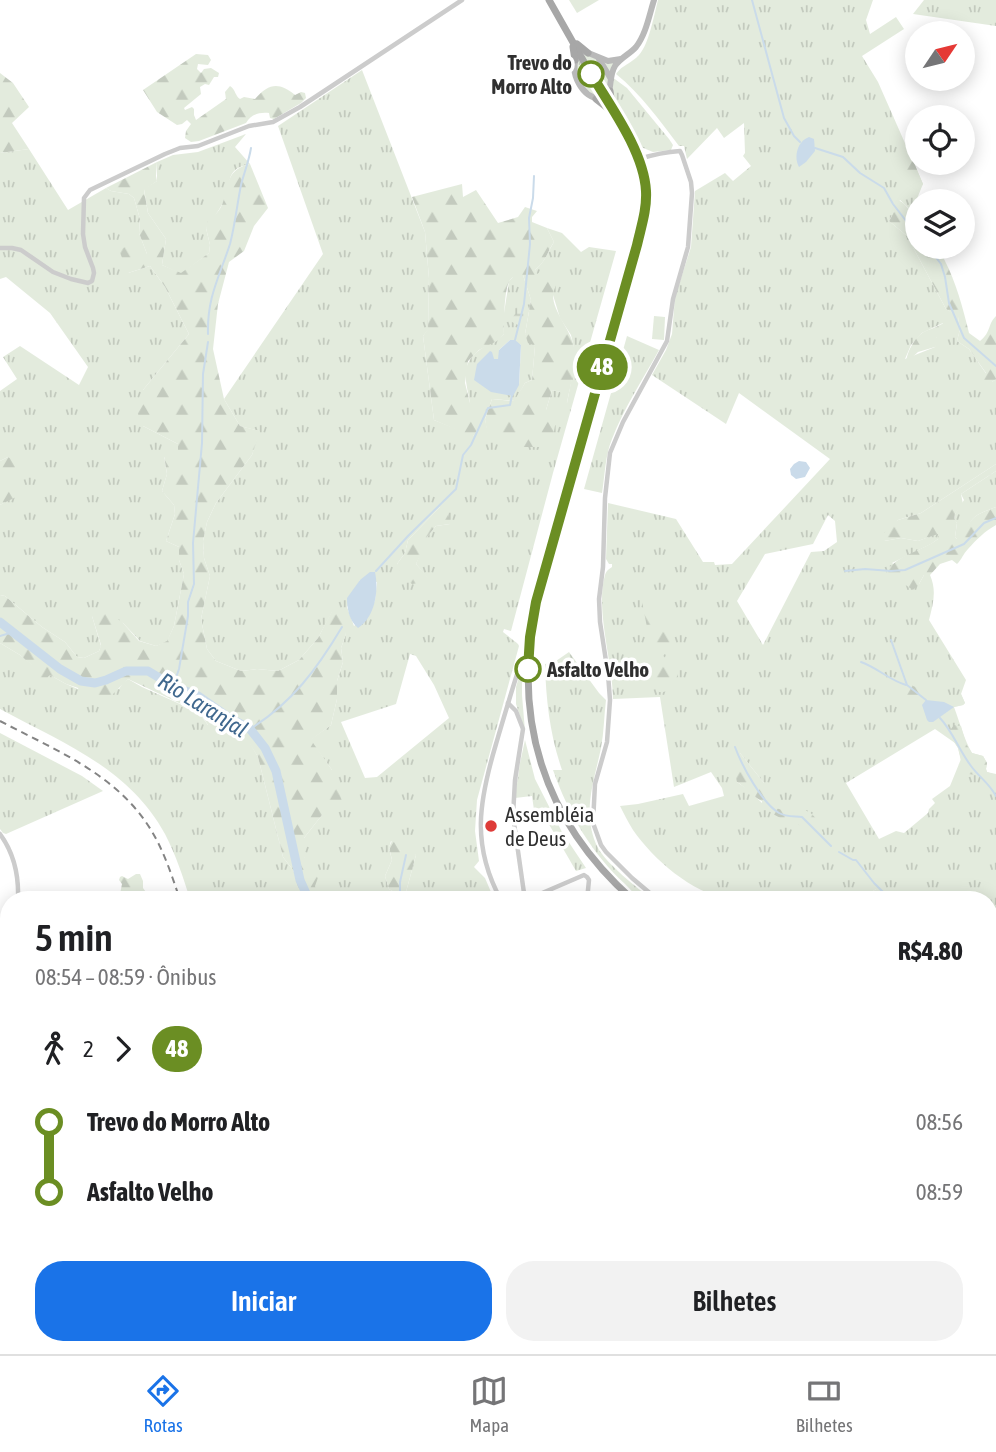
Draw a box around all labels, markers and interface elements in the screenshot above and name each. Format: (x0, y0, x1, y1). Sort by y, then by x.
north arrow (905, 21, 975, 91)
map controls (905, 21, 975, 259)
place label: Trevo do Morro Alto (491, 50, 572, 98)
marker: Trevo do Morro Alto (578, 61, 604, 87)
button: locate (905, 105, 975, 175)
button: layers (905, 189, 975, 259)
line badge: 48 (570, 344, 634, 390)
text: 48 (591, 353, 613, 380)
marker: Asfalto Velho (515, 656, 541, 682)
place label: Asfalto Velho (546, 657, 649, 681)
water label: Rio Laranjal (154, 667, 252, 743)
place label: Assembléia de Deus (505, 802, 594, 850)
marker: Assembléia de Deus (483, 818, 499, 834)
text: 5 min (35, 916, 113, 959)
text: R$4.80 (898, 936, 963, 966)
text: 08:54 – 08:59 · Ônibus (35, 964, 216, 990)
icon: walk (35, 1030, 73, 1068)
icon: forward (104, 1030, 142, 1068)
text: 48 (166, 1035, 188, 1062)
text: 2 (83, 1036, 94, 1062)
text: Trevo do Morro Alto (87, 1107, 270, 1137)
text: 08:56 (916, 1109, 963, 1135)
text: Asfalto Velho (87, 1177, 214, 1207)
text: 08:59 (916, 1179, 963, 1205)
button: Iniciar (35, 1261, 492, 1341)
button: Bilhetes (506, 1261, 963, 1341)
tab: Rotas (143, 1372, 183, 1436)
tab: Mapa (470, 1372, 509, 1436)
tab: Bilhetes (796, 1372, 853, 1436)

